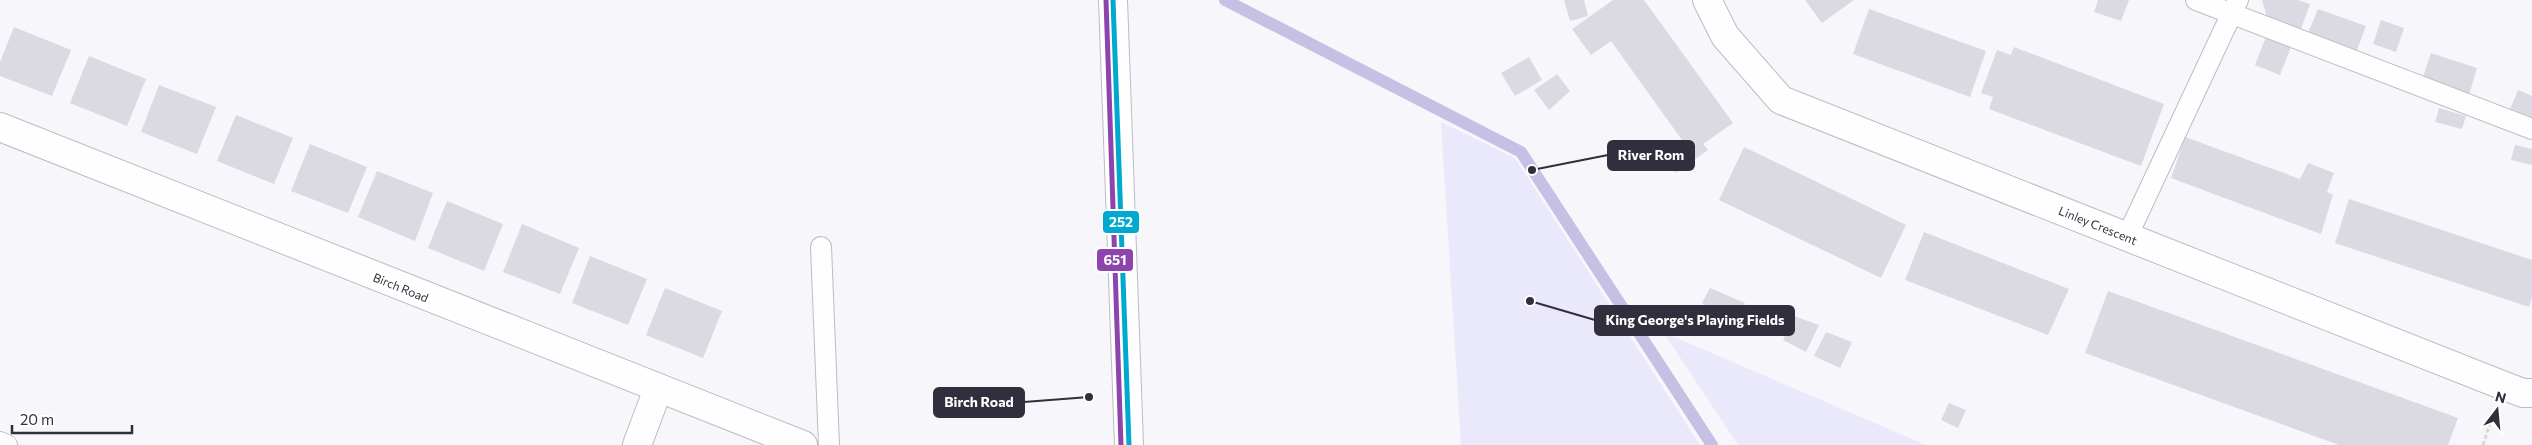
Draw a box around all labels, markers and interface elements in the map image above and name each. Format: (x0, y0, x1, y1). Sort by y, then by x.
callout: River Rom (1608, 141, 1694, 170)
text: River Rom (1618, 146, 1684, 163)
street label: Linley Crescent (2057, 203, 2139, 247)
line badge: 252 (1102, 210, 1140, 234)
text: 252 (1109, 213, 1133, 230)
line badge: 651 (1096, 248, 1134, 272)
text: 651 (1103, 251, 1127, 268)
street label: Birch Road (371, 270, 431, 304)
callout: King George's Playing Fields (1595, 306, 1794, 335)
text: King George's Playing Fields (1605, 311, 1785, 328)
north arrow (2472, 385, 2522, 435)
text: N (2493, 387, 2508, 407)
callout: Birch Road (934, 388, 1024, 417)
text: Birch Road (944, 393, 1014, 410)
scale bar (12, 402, 132, 434)
text: 20 m (20, 410, 54, 428)

